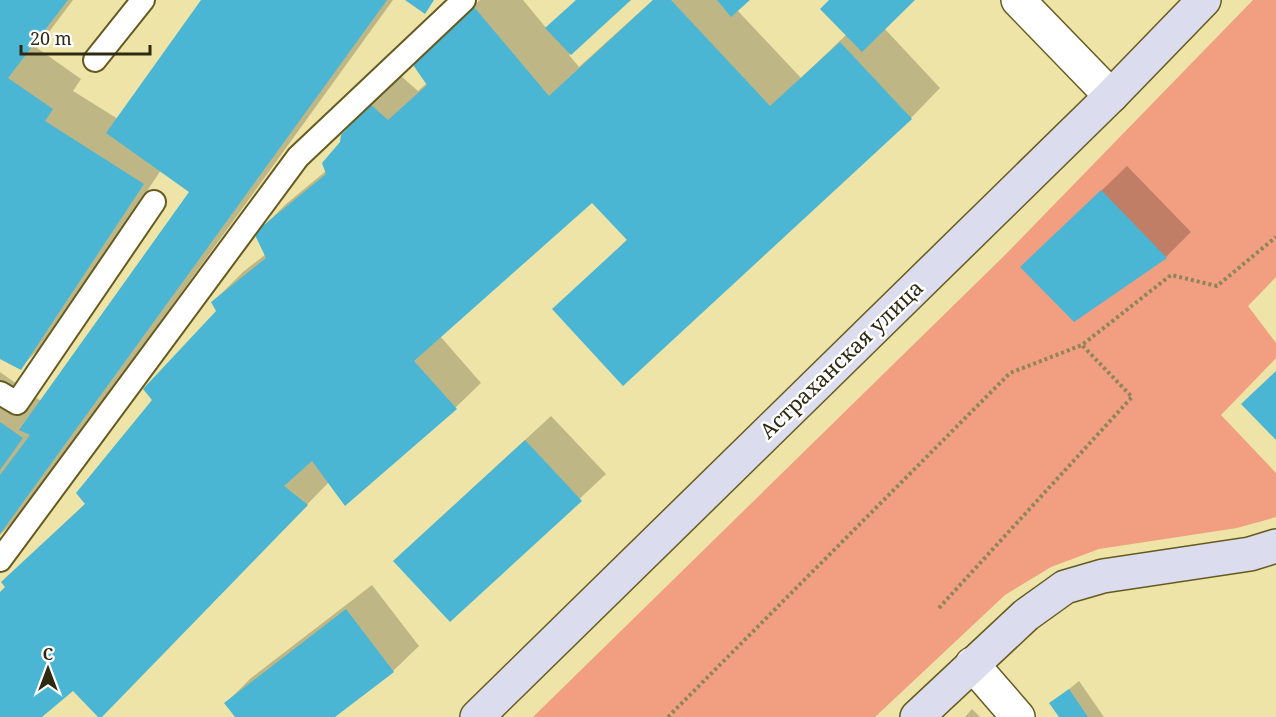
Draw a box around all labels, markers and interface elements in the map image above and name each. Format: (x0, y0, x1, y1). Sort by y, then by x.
scale bar (21, 18, 150, 56)
text: 20 m (30, 26, 72, 50)
street label: Астраханская улица (753, 274, 929, 444)
north arrow (18, 639, 78, 699)
text: С (43, 643, 53, 665)

